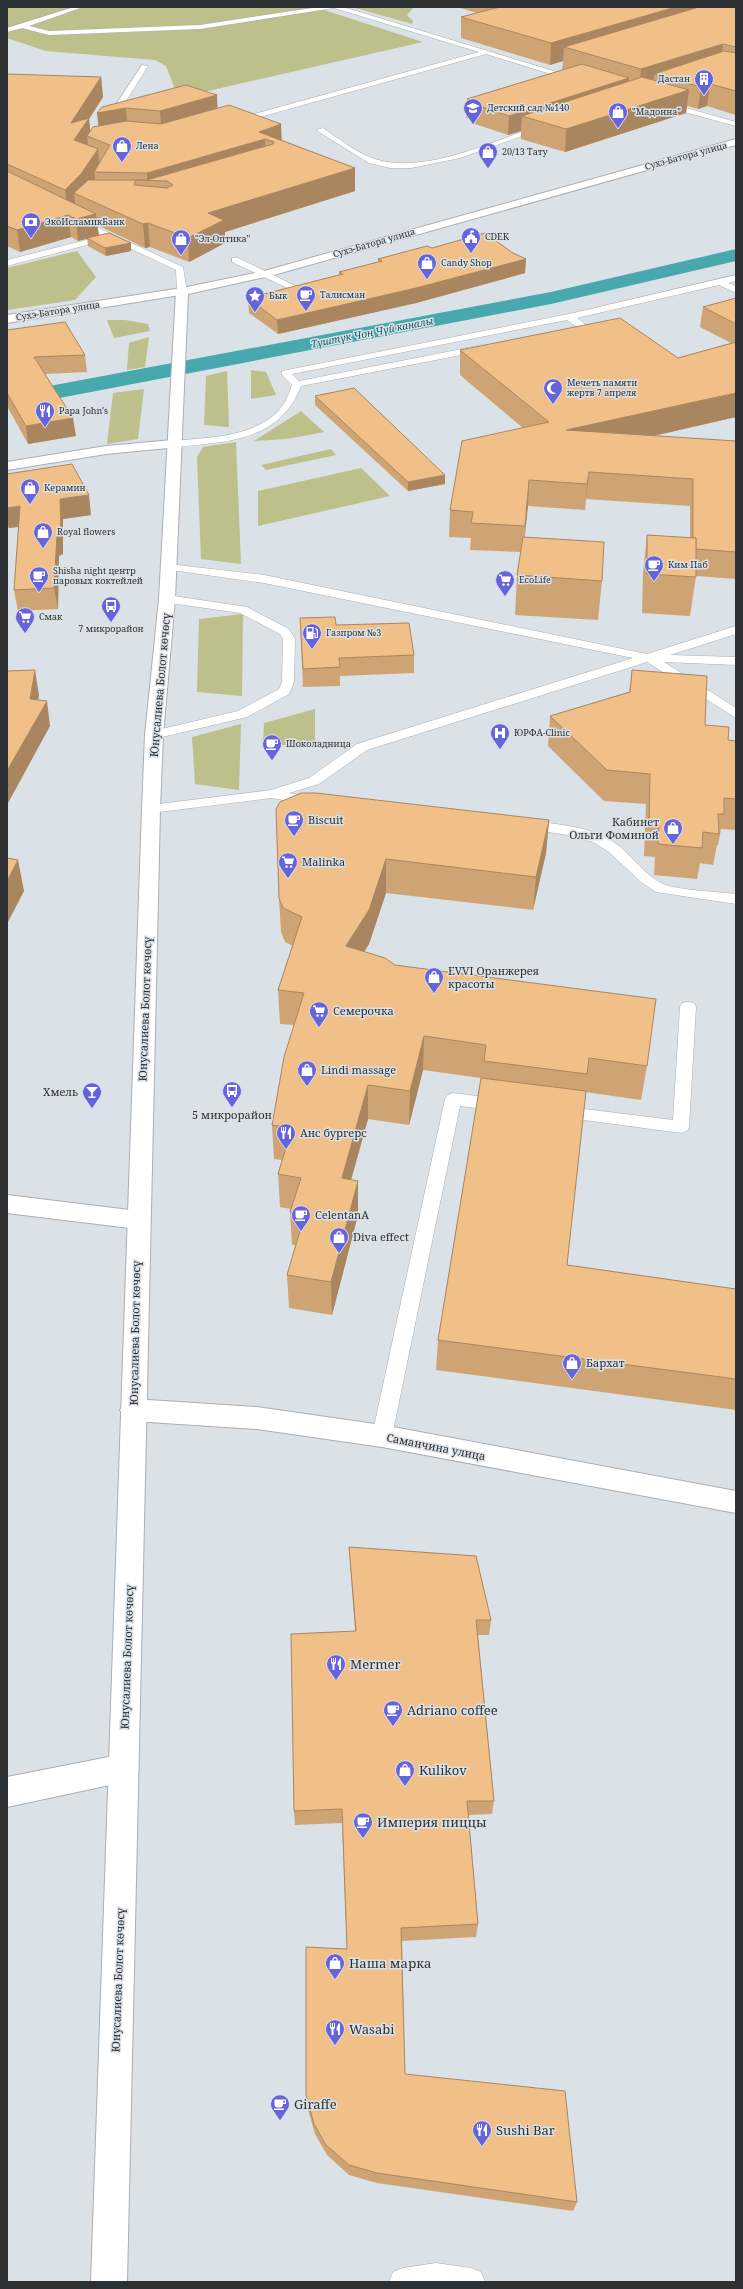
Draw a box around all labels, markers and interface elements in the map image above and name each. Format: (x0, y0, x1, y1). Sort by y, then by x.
building icon: Дастан (693, 68, 715, 96)
place label: Дастан (658, 72, 690, 85)
school or university icon: Детский сад №140 (462, 97, 484, 125)
place label: Детский сад №140 (487, 101, 569, 114)
shop icon: "Мадонна" (607, 101, 629, 129)
place label: "Мадонна" (632, 105, 681, 118)
shop icon: Лена (111, 135, 133, 163)
street label: Сухэ-Батора улица (643, 138, 729, 173)
place label: Лена (136, 139, 159, 152)
shop icon: 20/13 Тату (477, 141, 499, 169)
place label: 20/13 Тату (502, 145, 549, 158)
bank icon: ЭкоИсламикБанк (20, 211, 42, 239)
place label: ЭкоИсламикБанк (45, 215, 125, 228)
street label: Сухэ-Батора улица (331, 225, 416, 260)
public building icon: CDEK (460, 226, 482, 254)
shop icon: "Эл-Оптика" (170, 228, 192, 256)
place label: CDEK (485, 230, 510, 243)
place label: "Эл-Оптика" (195, 232, 251, 245)
shop icon: Candy Shop (416, 252, 438, 280)
place label: Candy Shop (441, 256, 492, 269)
cafe icon: Талисман (295, 284, 317, 312)
place icon: Бык (244, 285, 266, 313)
place label: Талисман (320, 288, 365, 301)
place label: Бык (269, 289, 288, 302)
street label: Сухэ-Батора улица (15, 297, 101, 324)
water label: Түштүк Чоң Чүй каналы (310, 313, 435, 351)
place label: Мечеть памяти жертв 7 апреля (567, 376, 637, 399)
mosque icon: Мечеть памяти жертв 7 апреля (542, 377, 564, 405)
restaurant icon: Papa John's (34, 400, 56, 428)
place label: Papa John's (59, 404, 108, 417)
shop icon: Керамин (19, 477, 41, 505)
place label: Керамин (44, 481, 86, 494)
shop icon: Royal flowers (32, 521, 54, 549)
place label: Royal flowers (57, 525, 115, 538)
cafe icon: Ким Паб (643, 554, 665, 582)
place label: Ким Паб (668, 558, 708, 571)
place label: Shisha night центр паровых коктейлей (53, 564, 143, 587)
cafe icon: Shisha night центр паровых коктейлей (28, 565, 50, 593)
supermarket icon: EcoLife (494, 569, 516, 597)
place label: EcoLife (519, 573, 551, 586)
bus stop icon: 7 микрорайон (100, 595, 122, 623)
supermarket icon: Смак (14, 606, 36, 634)
place label: Смак (39, 610, 63, 623)
street label: Юнусалиева Болот көчөсү (146, 612, 173, 758)
place label: 7 микрорайон (78, 622, 144, 635)
fuel station icon: Газпром №3 (301, 622, 323, 650)
place label: Газпром №3 (326, 626, 381, 639)
hospital icon: ЮРФА-Clinic (489, 722, 511, 750)
place label: ЮРФА-Clinic (514, 726, 570, 739)
cafe icon: Шоколадница (261, 733, 283, 761)
place label: Шоколадница (286, 737, 351, 750)
cafe icon: Biscuit (283, 809, 305, 837)
place label: Biscuit (308, 812, 344, 827)
place label: Кабинет Ольги Фоминой (569, 814, 659, 842)
shop icon: Кабинет Ольги Фоминой (662, 817, 684, 845)
supermarket icon: Malinka (277, 851, 299, 879)
place label: Malinka (302, 854, 345, 869)
street label: Юнусалиева Болот көчөсү (134, 936, 155, 1082)
place label: EVVI Оранжерея красоты (448, 963, 539, 991)
shop icon: EVVI Оранжерея красоты (423, 966, 445, 994)
supermarket icon: Семерочка (308, 1000, 330, 1028)
place label: Семерочка (333, 1003, 394, 1018)
shop icon: Lindi massage (296, 1059, 318, 1087)
place label: Lindi massage (321, 1062, 396, 1077)
bus stop icon: 5 микрорайон (221, 1080, 243, 1108)
bar icon: Хмель (81, 1081, 103, 1109)
place label: Хмель (43, 1084, 78, 1099)
place label: 5 микрорайон (192, 1107, 272, 1122)
restaurant icon: Анс бургерс (275, 1122, 297, 1150)
place label: Анс бургерс (300, 1125, 367, 1140)
cafe icon: CelentanA (290, 1204, 312, 1232)
place label: CelentanA (315, 1207, 369, 1222)
shop icon: Diva effect (328, 1226, 350, 1254)
place label: Diva effect (353, 1229, 409, 1244)
street label: Юнусалиева Болот көчөсү (126, 1260, 143, 1406)
shop icon: Бархат (561, 1352, 583, 1380)
place label: Бархат (586, 1355, 625, 1370)
street label: Саманчина улица (385, 1430, 487, 1463)
street label: Юнусалиева Болот көчөсү (116, 1584, 137, 1730)
restaurant icon: Mermer (325, 1653, 347, 1681)
place label: Mermer (350, 1655, 401, 1673)
cafe icon: Adriano coffee (382, 1699, 404, 1727)
place label: Adriano coffee (407, 1701, 498, 1719)
shop icon: Kulikov (394, 1759, 416, 1787)
place label: Kulikov (419, 1761, 467, 1779)
cafe icon: Империя пиццы (352, 1811, 374, 1839)
place label: Империя пиццы (377, 1813, 487, 1831)
street label: Юнусалиева Болот көчөсү (107, 1907, 128, 2053)
shop icon: Наша марка (324, 1952, 346, 1980)
place label: Наша марка (349, 1954, 431, 1972)
restaurant icon: Wasabi (324, 2018, 346, 2046)
place label: Wasabi (349, 2020, 394, 2038)
cafe icon: Giraffe (269, 2093, 291, 2121)
place label: Giraffe (294, 2095, 337, 2113)
restaurant icon: Sushi Bar (471, 2119, 493, 2147)
place label: Sushi Bar (496, 2121, 555, 2139)

